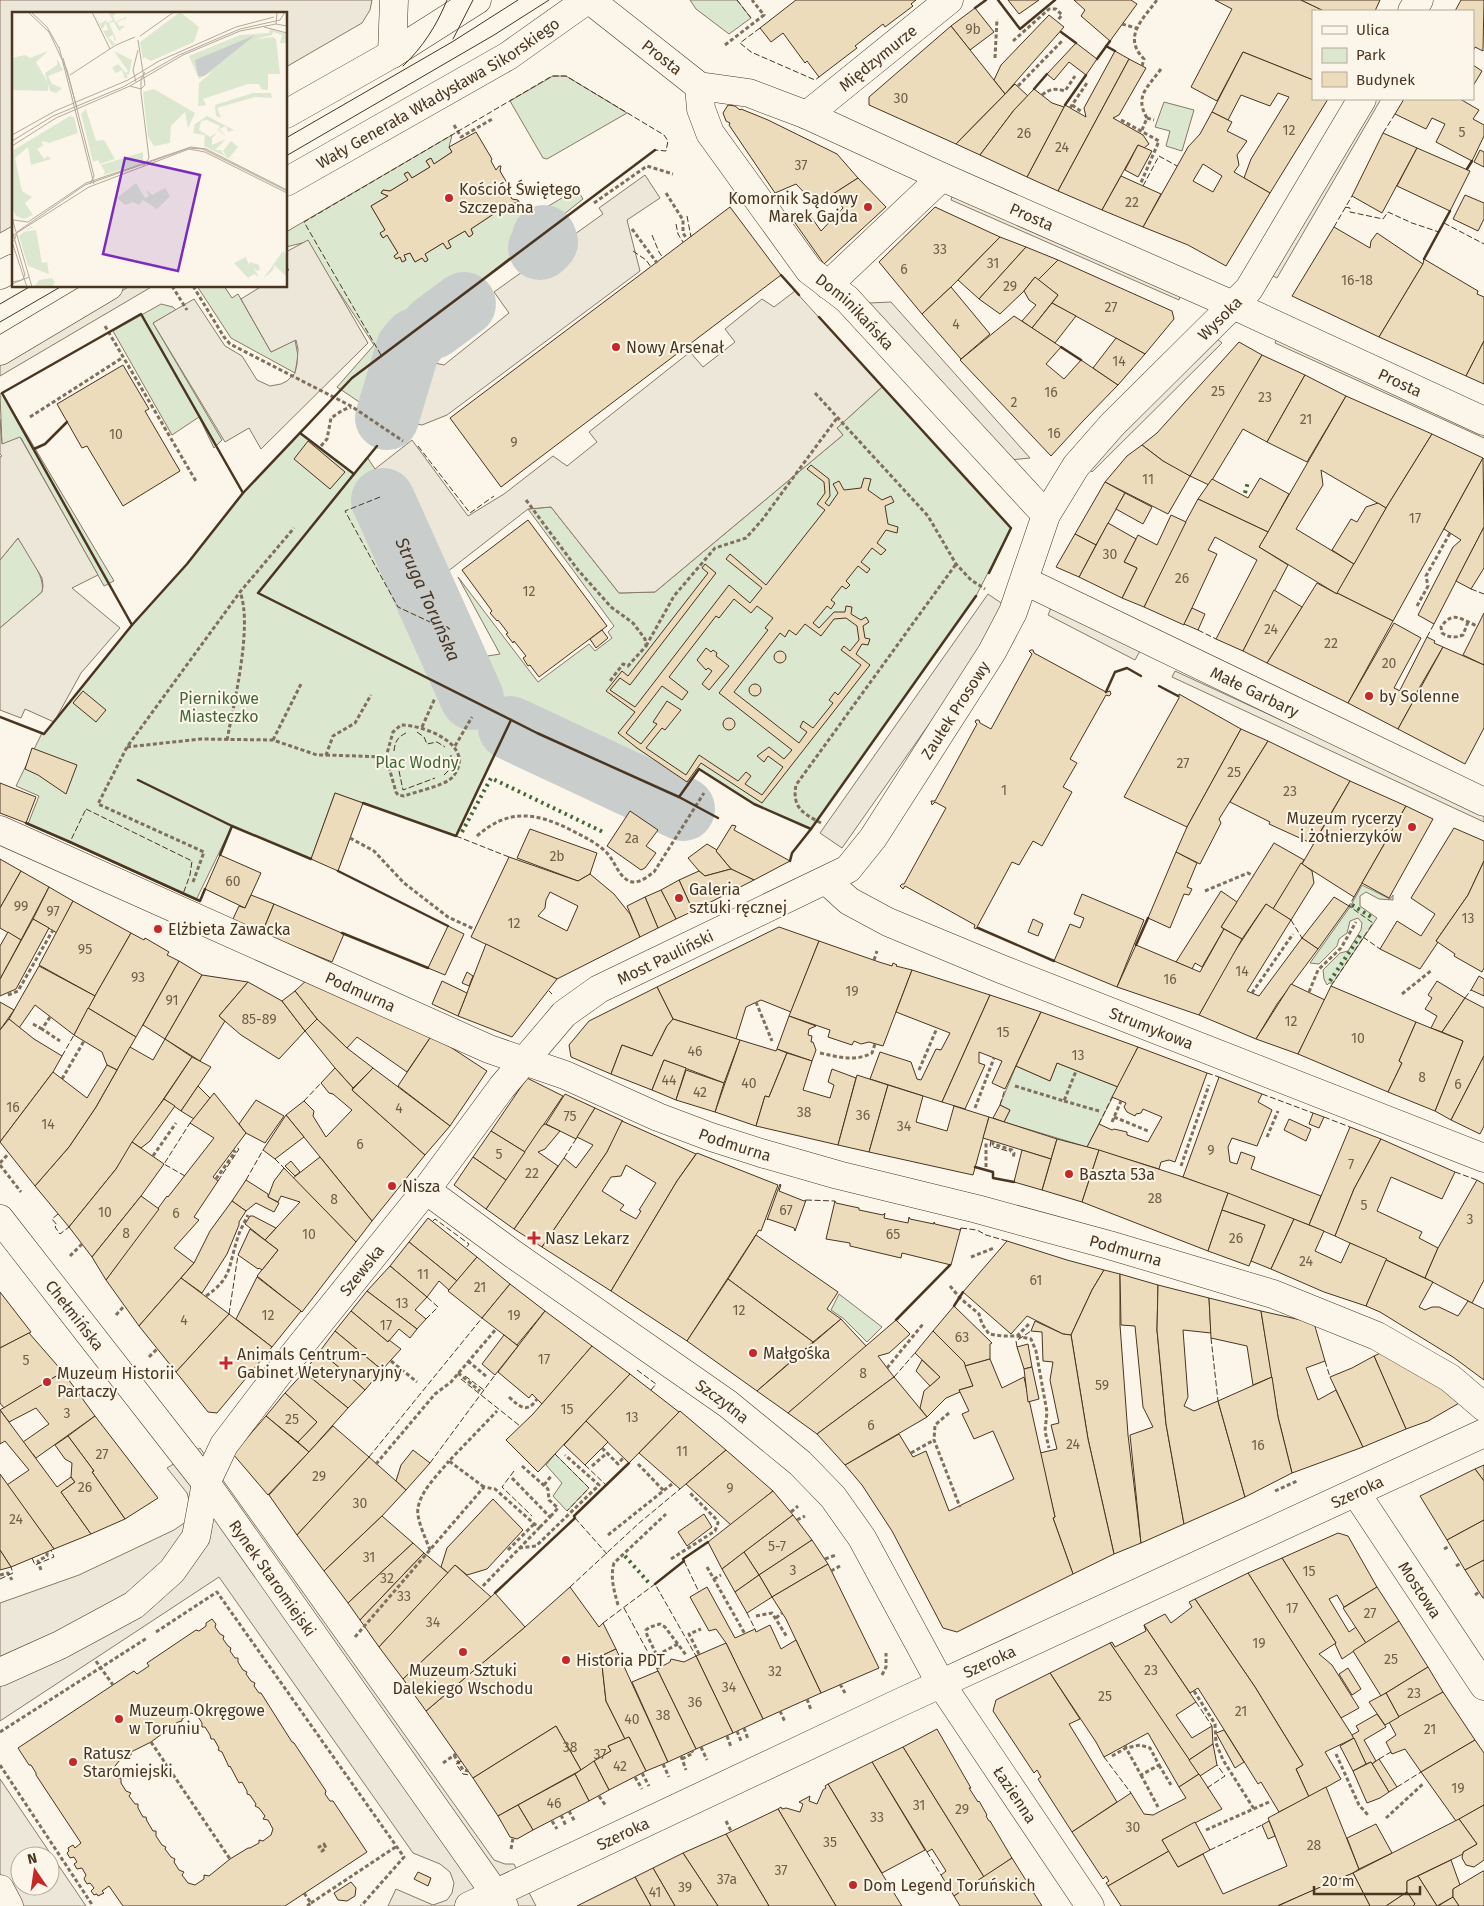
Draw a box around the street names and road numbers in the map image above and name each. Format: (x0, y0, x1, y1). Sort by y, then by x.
street label: Wały Generała Władysława Sikorskiego (313, 13, 563, 172)
street label: Międzymurze (835, 21, 921, 95)
street label: Prosta (638, 35, 686, 79)
street label: Prosta (1007, 199, 1057, 234)
street label: Dominikańska (812, 269, 898, 354)
street label: Wysoka (1194, 292, 1246, 344)
street label: Prosta (1375, 364, 1425, 401)
street label: Zaułek Prosowy (917, 657, 993, 762)
street label: Małe Garbary (1207, 662, 1302, 721)
street label: Most Pauliński (614, 926, 716, 988)
street label: Podmurna (322, 967, 399, 1015)
street label: Strumykowa (1107, 1003, 1196, 1053)
street label: Podmurna (696, 1124, 773, 1165)
street label: Podmurna (1087, 1231, 1165, 1270)
street label: Szewska (335, 1241, 388, 1299)
street label: Chełmińska (42, 1276, 108, 1354)
street label: Szczytna (692, 1375, 753, 1427)
street label: Szeroka (1328, 1471, 1386, 1512)
street label: Rynek Staromiejski (225, 1516, 320, 1640)
street label: Mostowa (1394, 1558, 1446, 1622)
street label: Szeroka (960, 1641, 1019, 1682)
street label: Łazienna (989, 1762, 1041, 1827)
street label: Szeroka (593, 1813, 652, 1854)

